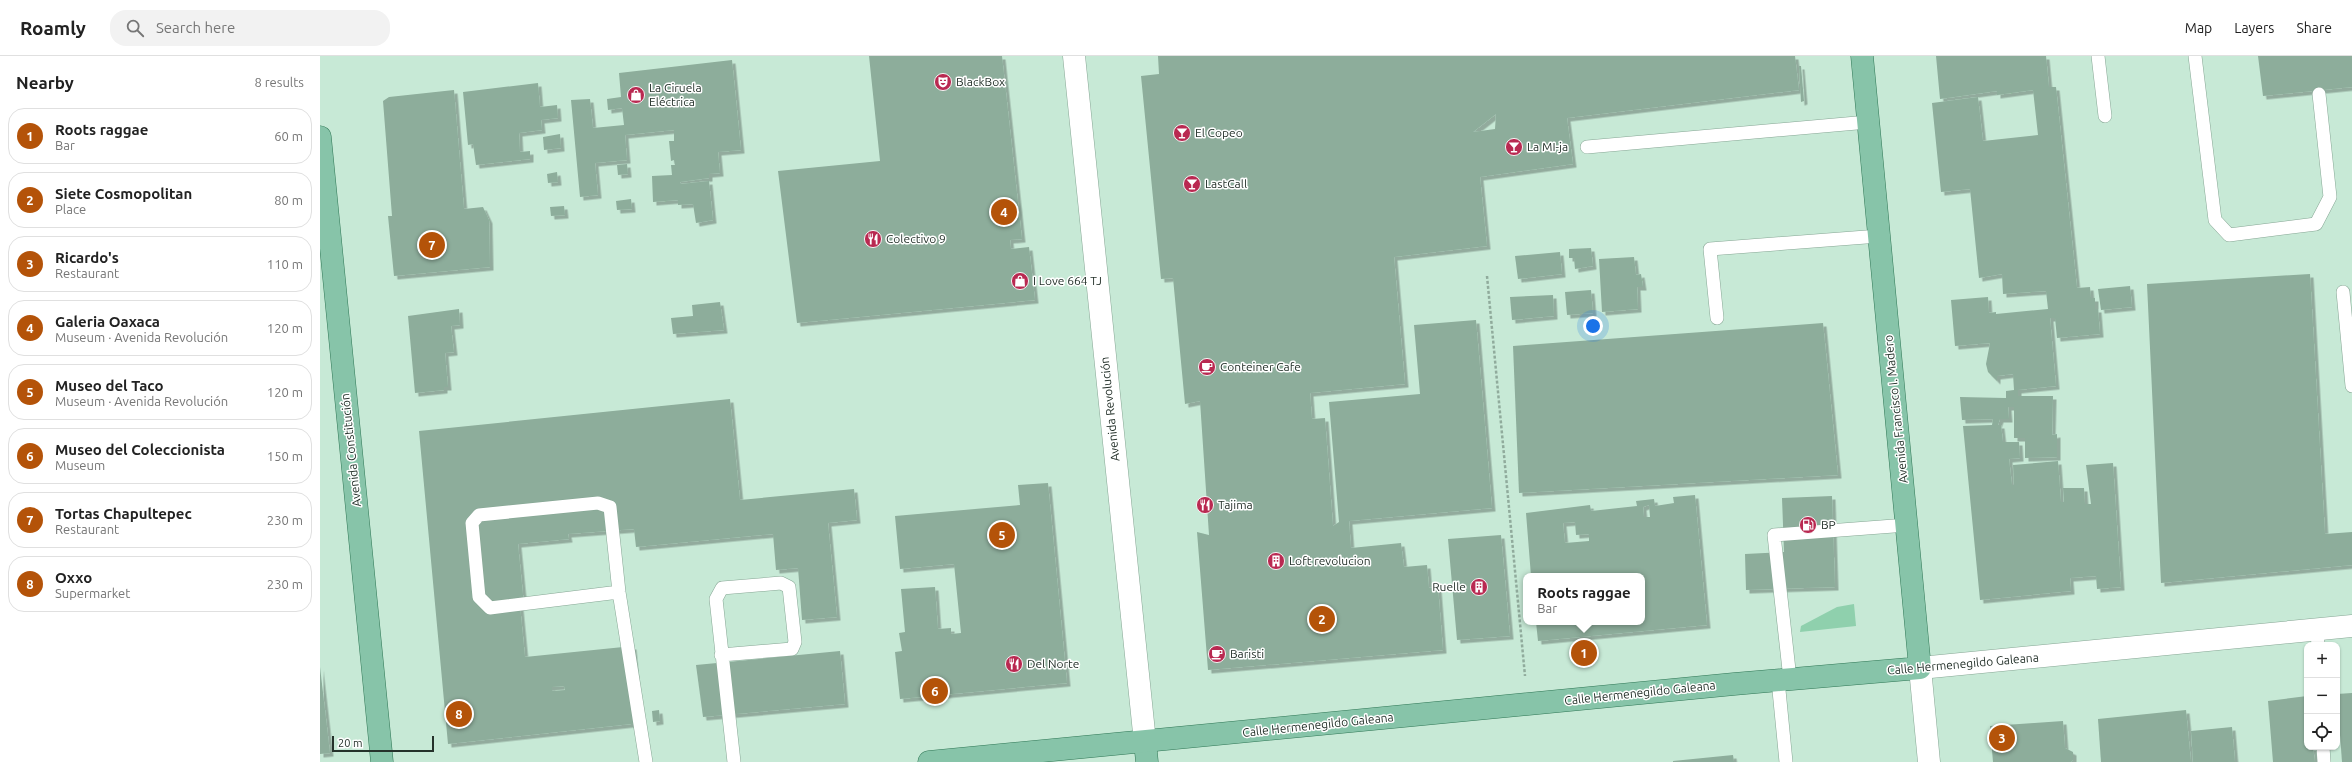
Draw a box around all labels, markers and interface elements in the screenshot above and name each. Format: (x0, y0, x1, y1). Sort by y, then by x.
search box (110, 10, 390, 46)
text: Roamly (20, 17, 86, 39)
icon: search (124, 17, 146, 39)
text: Search here (156, 19, 235, 36)
text: Map (2185, 20, 2212, 36)
text: Layers (2234, 20, 2274, 36)
text: Share (2296, 20, 2332, 36)
theatre icon: BlackBox (933, 72, 953, 92)
text: Nearby (16, 73, 74, 92)
text: 8 results (254, 75, 304, 89)
place label: BlackBox (956, 75, 1005, 88)
place label: La Ciruela Eléctrica (649, 81, 702, 108)
shop icon: La Ciruela Eléctrica (626, 85, 646, 105)
text: Roots raggae (55, 121, 148, 138)
bar icon: El Copeo (1172, 123, 1192, 143)
place label: El Copeo (1195, 126, 1243, 139)
text: 1 (26, 129, 34, 143)
text: 60 m (274, 129, 303, 143)
bar icon: La MI-ja (1504, 137, 1524, 157)
text: Bar (55, 138, 75, 152)
place label: La MI-ja (1527, 140, 1568, 153)
bar icon: LastCall (1182, 174, 1202, 194)
place label: LastCall (1205, 177, 1247, 190)
text: Siete Cosmopolitan (55, 185, 192, 202)
text: 2 (26, 193, 34, 207)
text: 80 m (274, 193, 303, 207)
pin: 4 (991, 197, 1017, 227)
text: Place (55, 202, 86, 216)
restaurant icon: Colectivo 9 (863, 229, 883, 249)
pin: 7 (419, 230, 445, 260)
place label: Colectivo 9 (886, 232, 946, 245)
text: Ricardo's (55, 249, 119, 266)
text: 3 (26, 257, 34, 271)
text: 110 m (267, 257, 303, 271)
text: Restaurant (55, 266, 119, 280)
shop icon: I Love 664 TJ (1010, 271, 1030, 291)
place label: I Love 664 TJ (1033, 274, 1102, 287)
text: Galeria Oaxaca (55, 313, 160, 330)
your location (1583, 316, 1603, 336)
text: 4 (26, 321, 34, 335)
text: 120 m (267, 321, 303, 335)
text: Museum · Avenida Revolución (55, 330, 228, 344)
street label: Avenida Francisco I. Madero (1881, 334, 1910, 484)
street label: Avenida Revolución (1098, 356, 1121, 462)
cafe icon: Conteiner Cafe (1197, 357, 1217, 377)
place label: Conteiner Cafe (1220, 360, 1301, 373)
text: Museo del Taco (55, 377, 163, 394)
text: 5 (26, 385, 34, 399)
text: 120 m (267, 385, 303, 399)
street label: Avenida Constitución (338, 393, 363, 507)
text: Museum · Avenida Revolución (55, 394, 228, 408)
text: Museo del Coleccionista (55, 441, 225, 458)
text: 6 (26, 449, 34, 463)
text: 150 m (267, 449, 303, 463)
text: Museum (55, 458, 105, 472)
restaurant icon: Tajima (1195, 495, 1215, 515)
place label: Tajima (1218, 498, 1253, 511)
text: Tortas Chapultepec (55, 505, 192, 522)
text: 7 (26, 513, 34, 527)
text: 230 m (267, 513, 303, 527)
fuel station icon: BP (1798, 515, 1818, 535)
place label: BP (1821, 518, 1836, 531)
pin: 5 (989, 520, 1015, 550)
text: Restaurant (55, 522, 119, 536)
building icon: Loft revolucion (1266, 551, 1286, 571)
place label: Loft revolucion (1289, 554, 1371, 567)
text: Oxxo (55, 569, 92, 586)
popup (1523, 573, 1645, 625)
text: 8 (26, 577, 34, 591)
text: 230 m (267, 577, 303, 591)
building icon: Ruelle (1469, 577, 1489, 597)
place label: Ruelle (1432, 580, 1466, 593)
text: Roots raggae (1537, 584, 1631, 601)
text: Supermarket (55, 586, 130, 600)
text: Bar (1537, 601, 1557, 615)
pin: 2 (1309, 604, 1335, 634)
pin: 1 (1571, 638, 1597, 668)
map controls (2304, 642, 2340, 750)
button: + (2304, 642, 2340, 678)
cafe icon: Baristi (1207, 644, 1227, 664)
place label: Baristi (1230, 647, 1264, 660)
street label: Calle Hermenegildo Galeana (1887, 650, 2039, 677)
restaurant icon: Del Norte (1004, 654, 1024, 674)
place label: Del Norte (1027, 657, 1079, 670)
pin: 6 (922, 676, 948, 706)
street label: Calle Hermenegildo Galeana (1564, 678, 1716, 707)
button: − (2304, 678, 2340, 714)
pin: 8 (446, 699, 472, 729)
street label: Calle Hermenegildo Galeana (1242, 710, 1394, 739)
button: locate (2304, 714, 2340, 750)
pin: 3 (1989, 723, 2015, 753)
scale bar (332, 734, 434, 753)
text: 20 m (338, 737, 362, 749)

